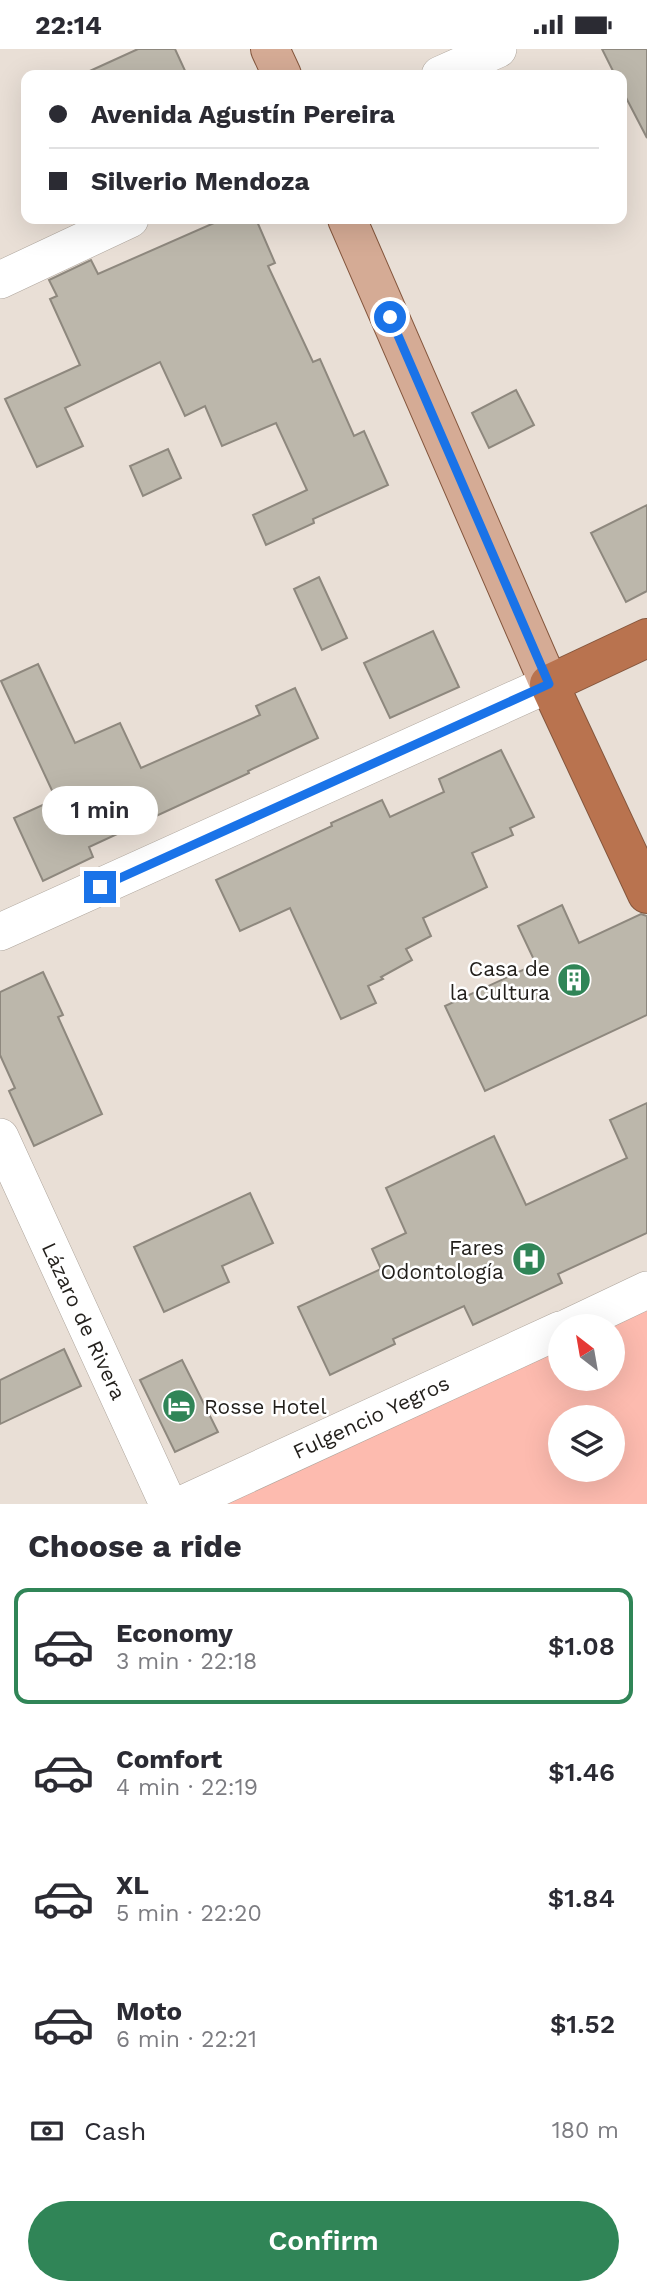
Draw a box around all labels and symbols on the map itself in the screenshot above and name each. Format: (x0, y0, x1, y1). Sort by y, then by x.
route start (374, 301, 406, 333)
callout: 1 min (42, 785, 158, 835)
route end (84, 871, 116, 903)
place label: Casa de la Cultura (450, 956, 550, 1005)
building icon: Casa de la Cultura (555, 961, 593, 999)
place label: Fares Odontología (381, 1235, 504, 1284)
street label: Lázaro de Rivera (37, 1238, 131, 1404)
hospital icon: Fares Odontología (510, 1240, 548, 1278)
north arrow (548, 1314, 625, 1391)
street label: Fulgencio Yegros (289, 1370, 453, 1464)
hotel icon: Rosse Hotel (160, 1387, 198, 1425)
place label: Rosse Hotel (204, 1394, 327, 1419)

